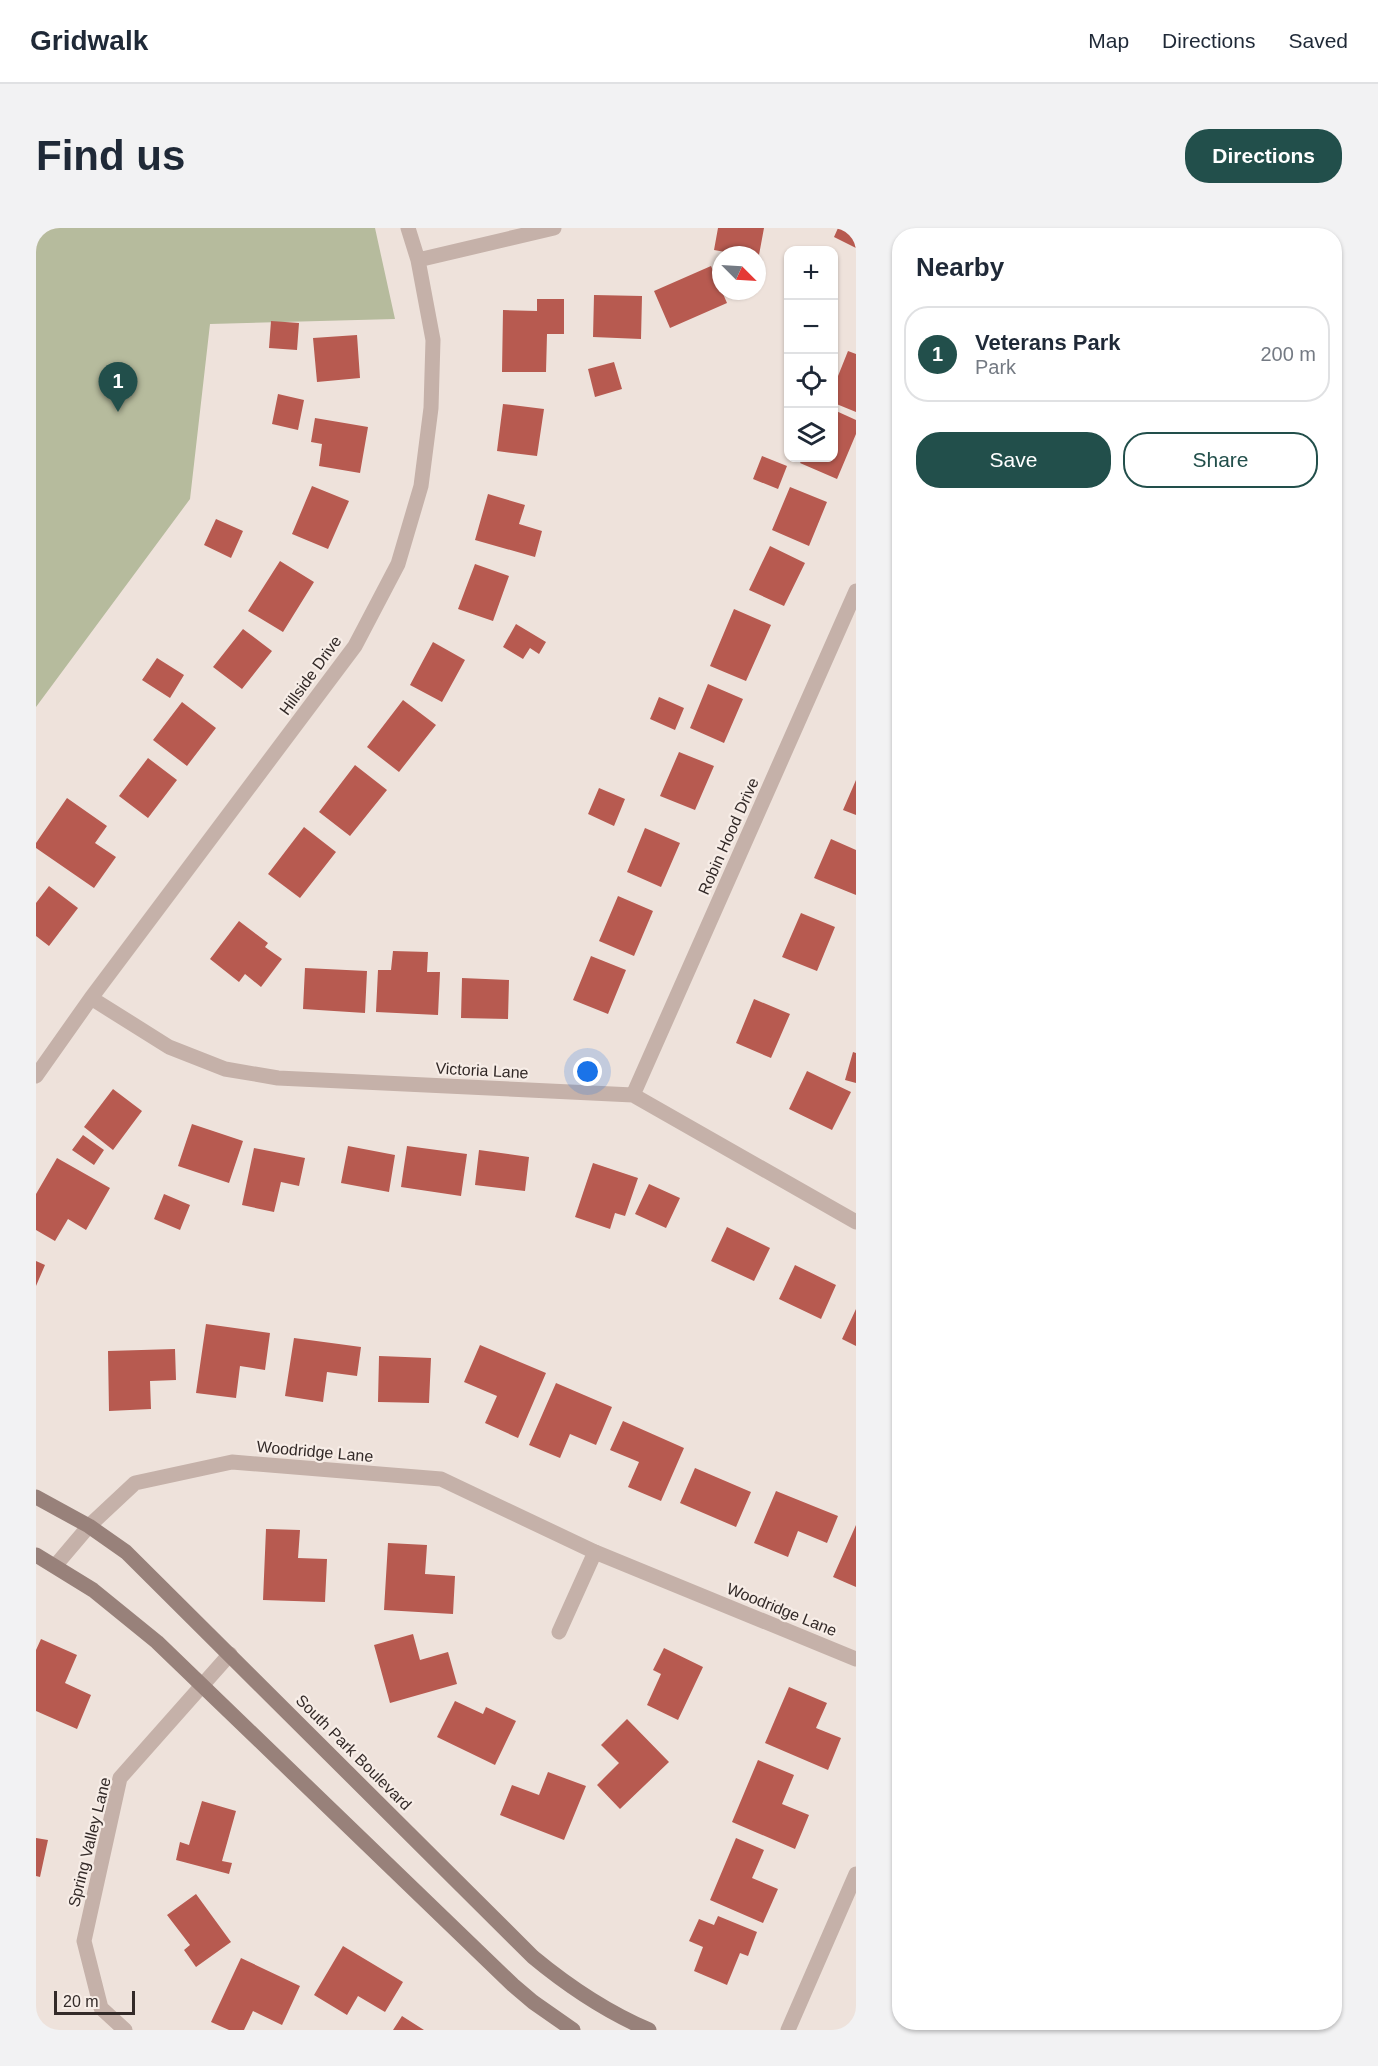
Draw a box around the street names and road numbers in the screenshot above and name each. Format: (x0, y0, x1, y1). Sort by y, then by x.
street label: Hillside Drive (276, 632, 345, 718)
street label: Robin Hood Drive (695, 775, 762, 897)
street label: Victoria Lane (435, 1060, 529, 1081)
street label: Woodridge Lane (256, 1438, 374, 1465)
street label: Woodridge Lane (724, 1580, 839, 1639)
street label: South Park Boulevard (293, 1691, 415, 1813)
street label: Spring Valley Lane (65, 1775, 114, 1909)

